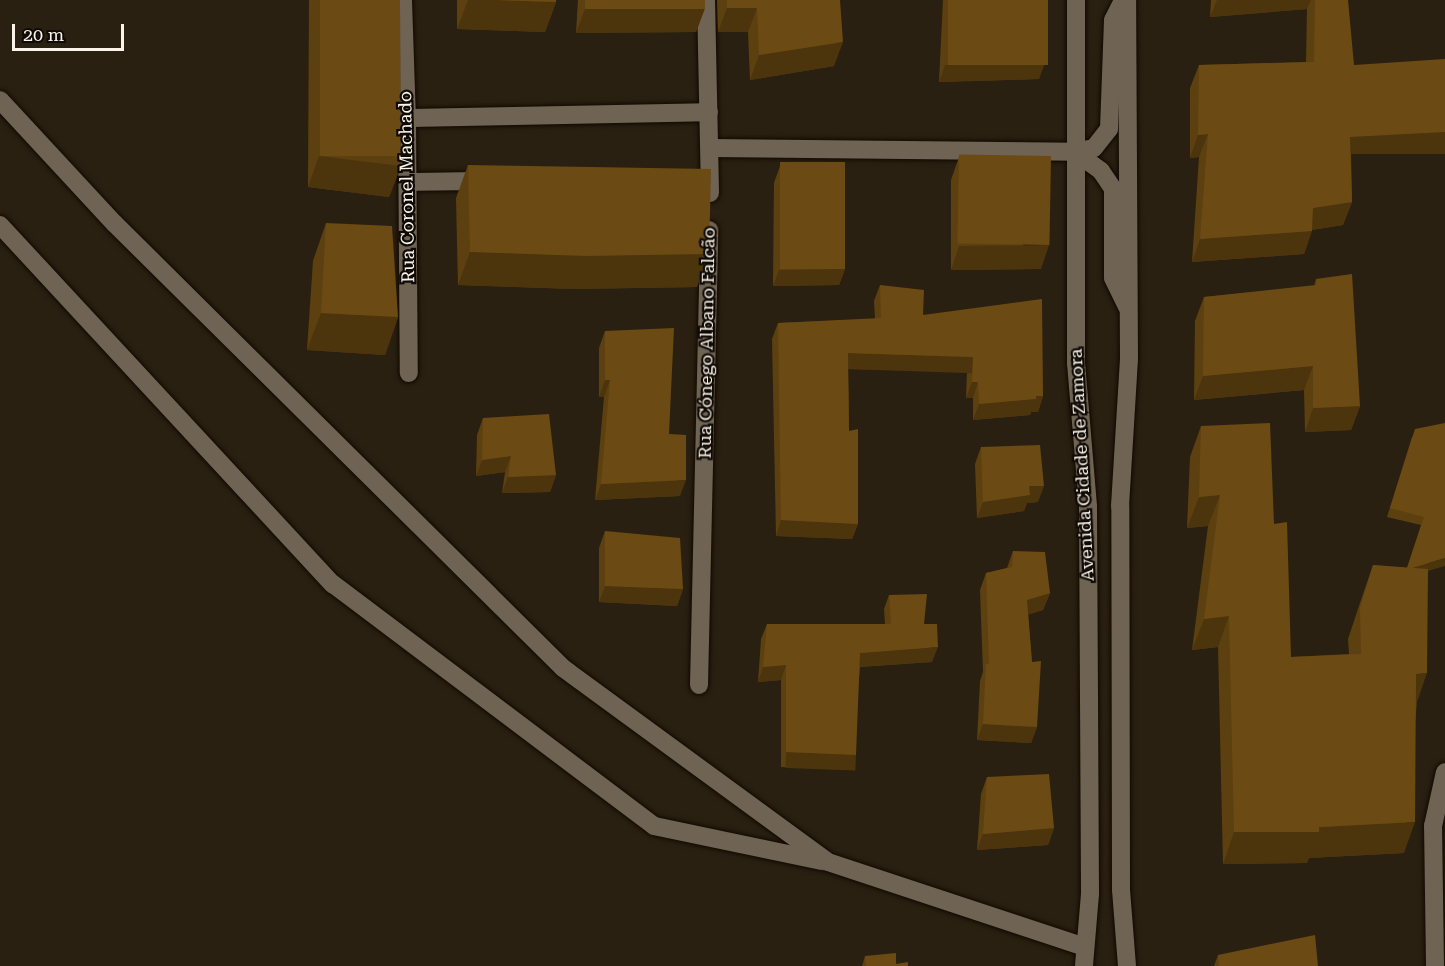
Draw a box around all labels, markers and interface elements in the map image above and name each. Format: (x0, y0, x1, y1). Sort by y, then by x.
scale bar (15, 12, 128, 50)
text: 20 m (23, 24, 64, 45)
street label: Rua Coronel Machado (395, 91, 419, 283)
street label: Rua Cónego Albano Falcão (694, 227, 720, 459)
street label: Avenida Cidade de Zamora (1065, 348, 1099, 582)

